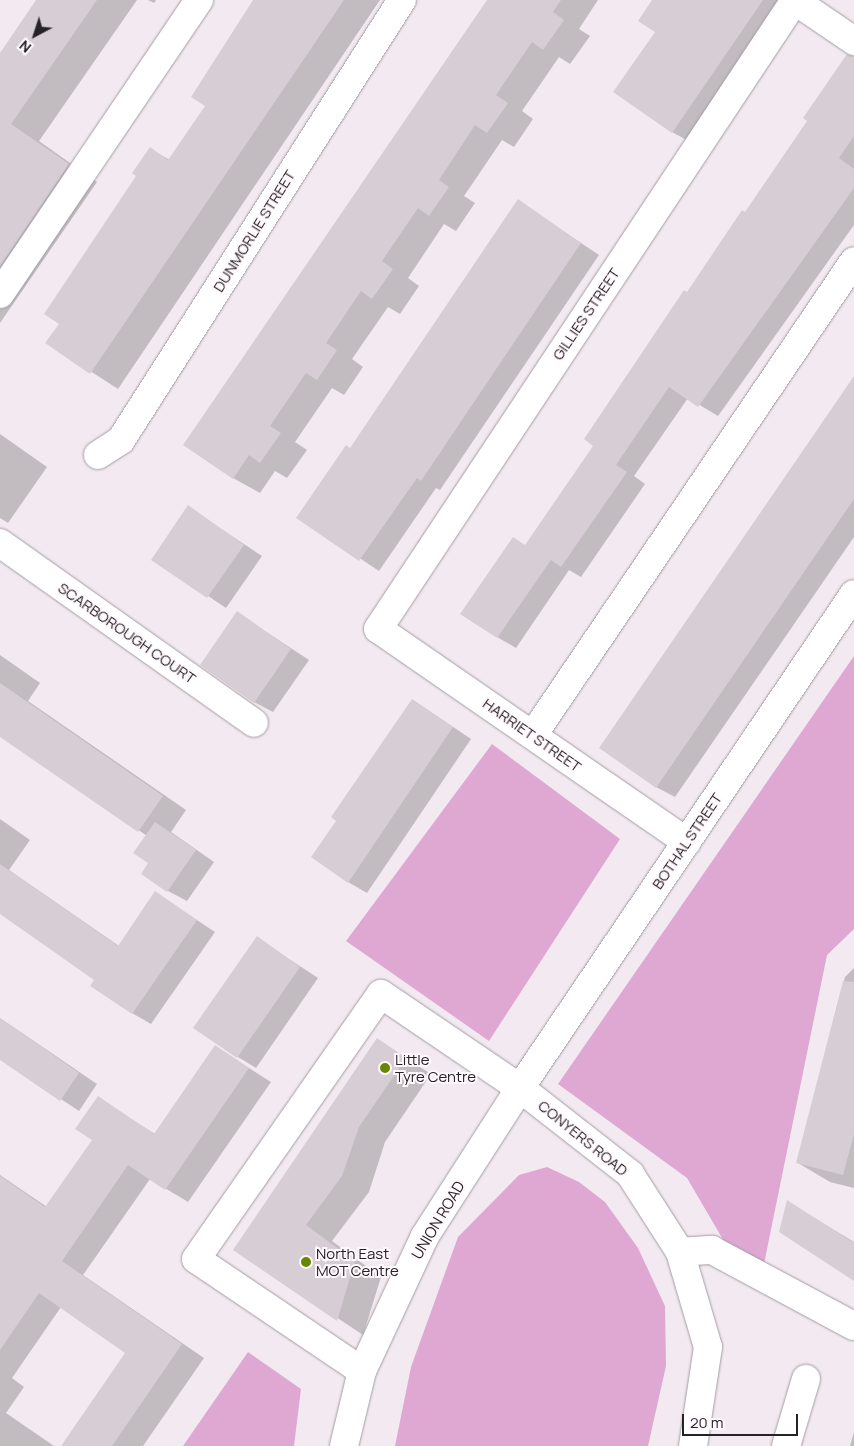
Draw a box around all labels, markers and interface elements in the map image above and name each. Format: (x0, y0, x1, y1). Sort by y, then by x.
north arrow (10, 10, 60, 60)
text: N (15, 36, 35, 57)
street label: DUNMORLIE STREET (209, 167, 299, 295)
street label: GILLIES STREET (549, 265, 623, 363)
street label: SCARBOROUGH COURT (55, 579, 199, 687)
street label: HARRIET STREET (479, 694, 585, 776)
street label: BOTHAL STREET (648, 789, 726, 893)
place label: Little Tyre Centre (395, 1050, 476, 1085)
marker: Little Tyre Centre (379, 1062, 391, 1074)
street label: CONYERS ROAD (535, 1096, 631, 1180)
street label: UNION ROAD (408, 1178, 468, 1262)
place label: North East MOT Centre (316, 1244, 399, 1279)
marker: North East MOT Centre (300, 1256, 312, 1268)
scale bar (684, 1404, 800, 1436)
text: 20 m (690, 1412, 723, 1433)

